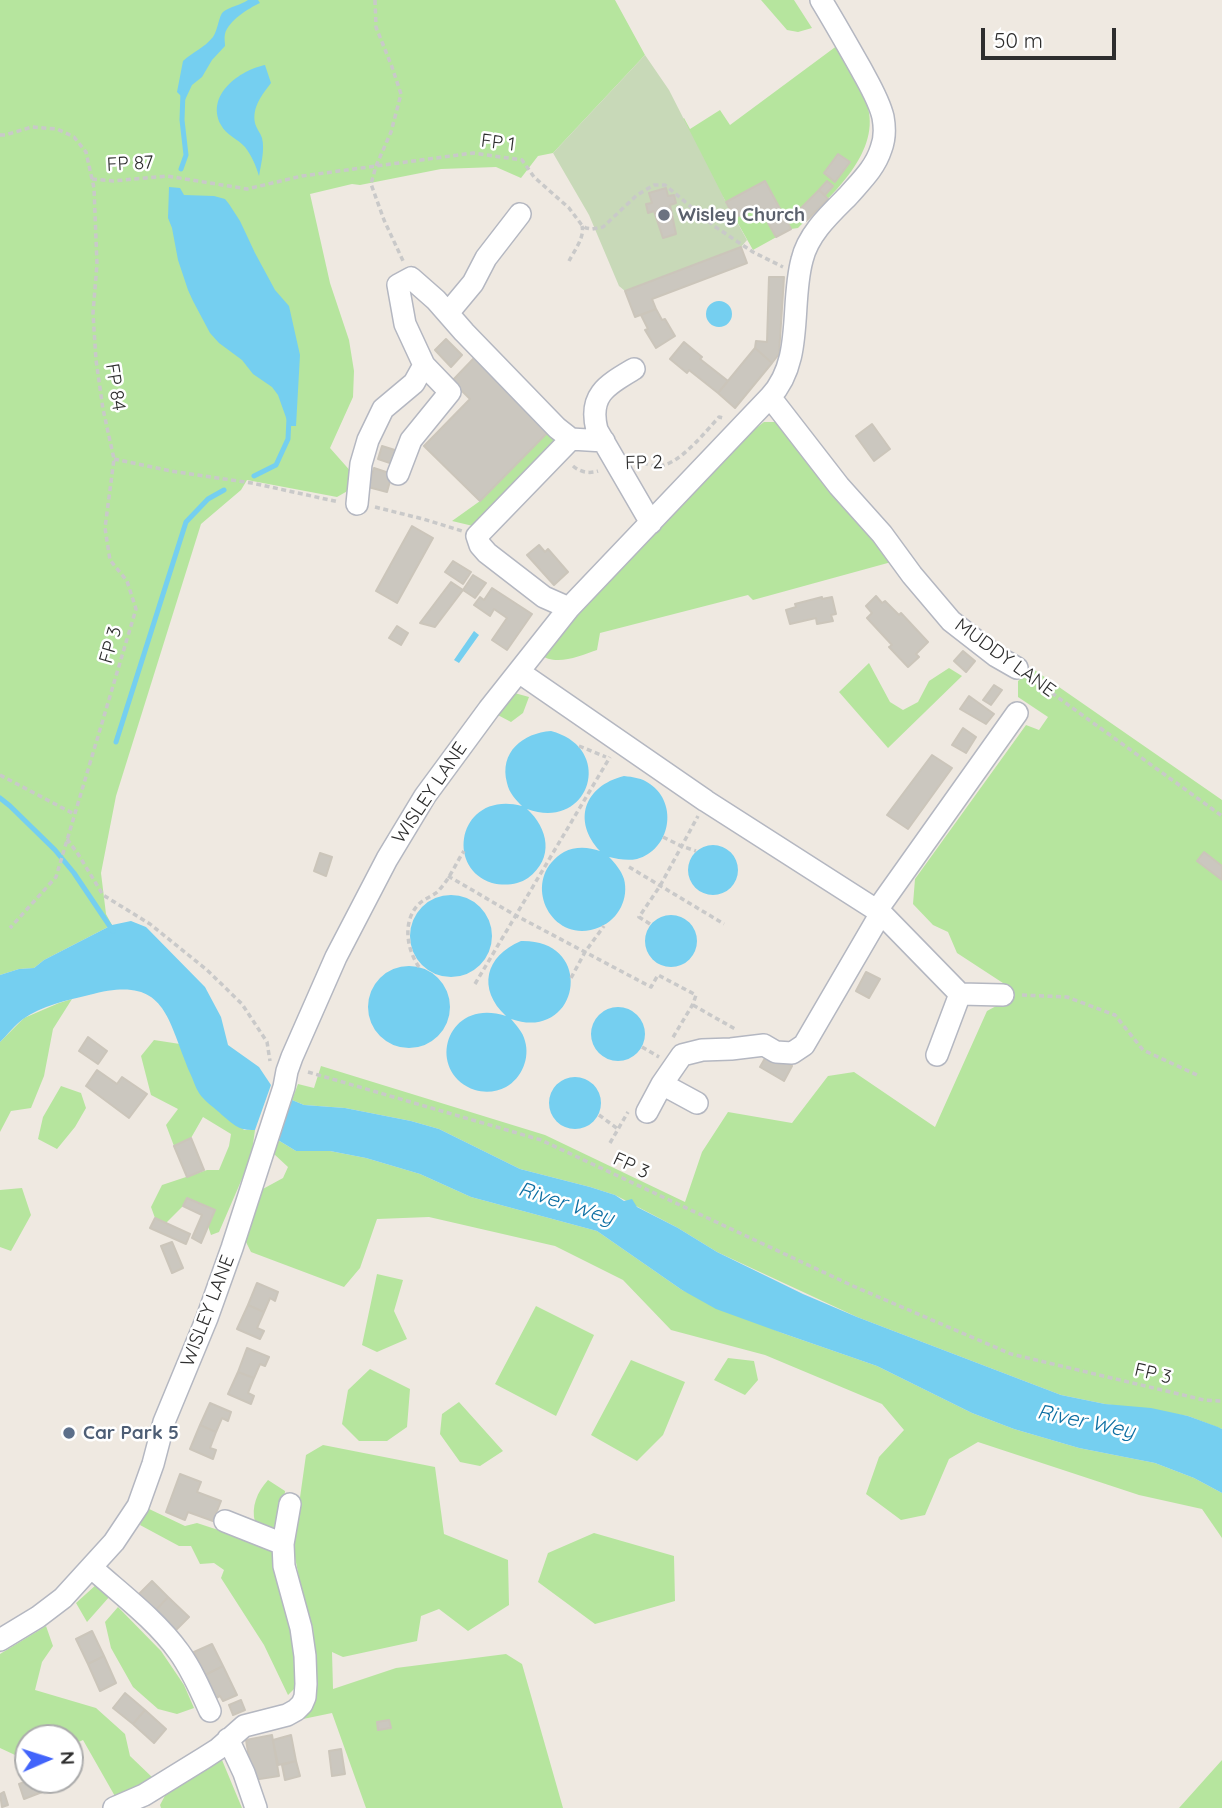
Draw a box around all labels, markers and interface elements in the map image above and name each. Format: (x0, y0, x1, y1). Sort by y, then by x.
scale bar (984, 14, 1119, 58)
text: 50 m (994, 27, 1043, 53)
street label: FP 1 (480, 130, 516, 156)
street label: FP 87 (106, 151, 154, 177)
place label: Wisley Church (678, 204, 805, 226)
marker: Wisley Church (656, 207, 672, 223)
street label: FP 84 (100, 362, 130, 412)
street label: FP 2 (625, 451, 663, 475)
street label: MUDDY LANE (950, 614, 1060, 702)
street label: FP 3 (95, 624, 127, 666)
street label: WISLEY LANE (388, 738, 472, 848)
street label: FP 3 (609, 1148, 653, 1184)
water label: River Wey (515, 1177, 617, 1231)
street label: WISLEY LANE (176, 1252, 240, 1370)
street label: FP 3 (1132, 1359, 1174, 1389)
water label: River Wey (1035, 1399, 1137, 1445)
place label: Car Park 5 (83, 1422, 179, 1444)
marker: Car Park 5 (61, 1425, 77, 1441)
north arrow (14, 1724, 84, 1794)
text: N (56, 1750, 80, 1766)

